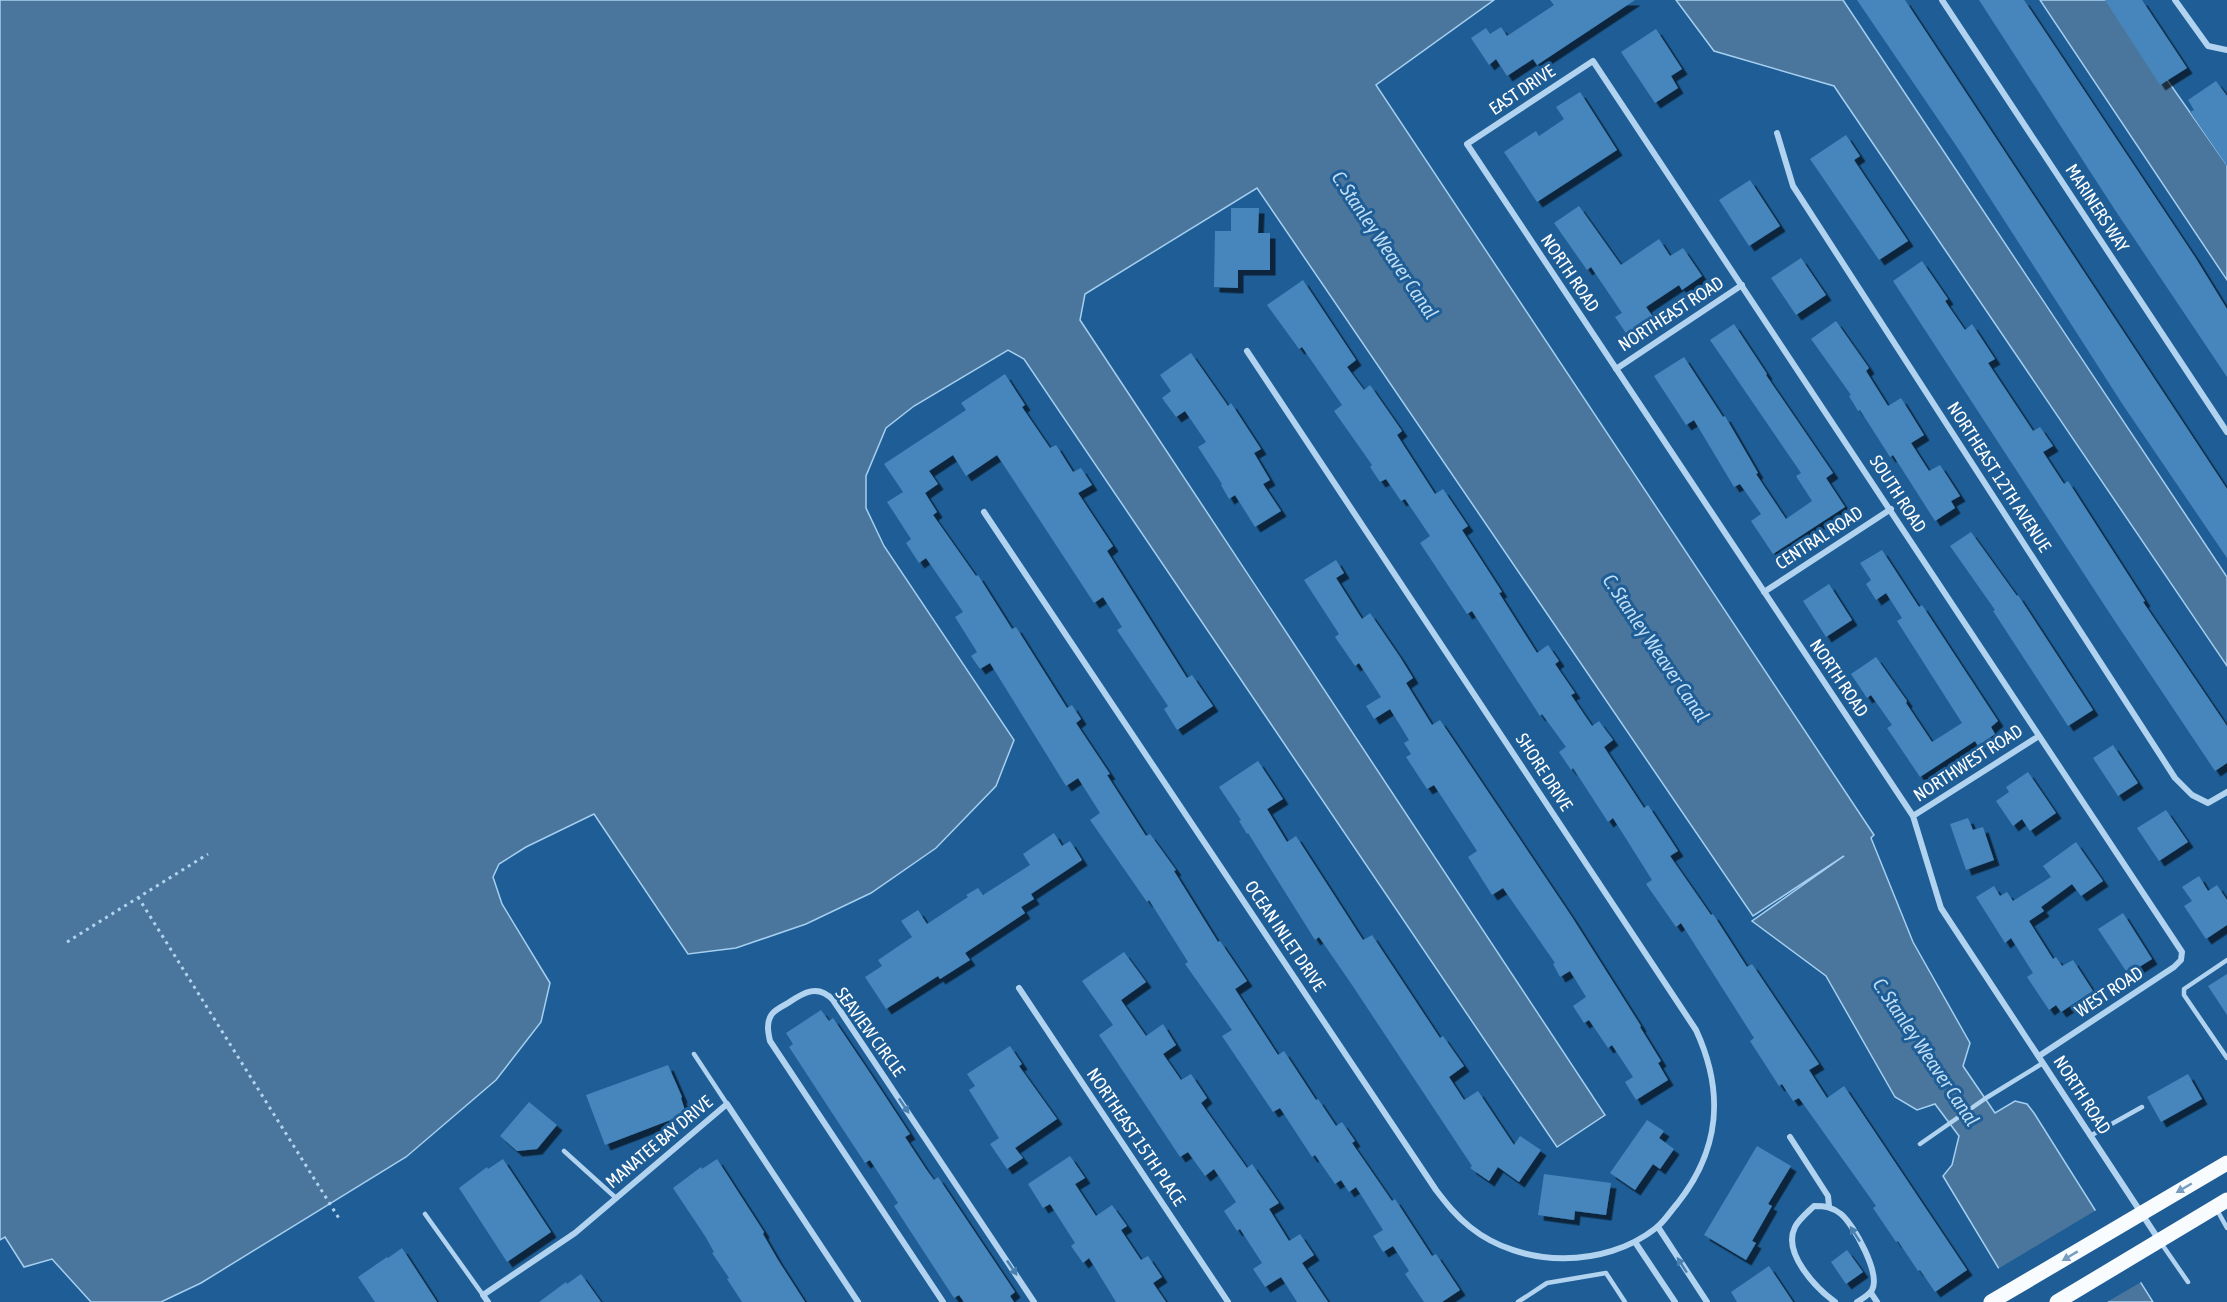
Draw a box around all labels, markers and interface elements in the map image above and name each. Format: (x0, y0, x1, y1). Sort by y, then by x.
street label: EAST DRIVE (1485, 60, 1559, 119)
street label: MARINERS WAY (2061, 160, 2134, 256)
water label: C. Stanley Weaver Canal (1327, 166, 1443, 323)
street label: NORTH ROAD (1537, 230, 1604, 316)
street label: NORTHEAST ROAD (1614, 272, 1727, 355)
street label: NORTHEAST 12TH AVENUE (1943, 398, 2056, 556)
street label: SOUTH ROAD (1866, 451, 1931, 536)
street label: CENTRAL ROAD (1771, 502, 1866, 574)
water label: C. Stanley Weaver Canal (1598, 569, 1714, 726)
street label: NORTH ROAD (1806, 635, 1873, 721)
street label: NORTHWEST ROAD (1909, 720, 2026, 806)
street label: SHORE DRIVE (1512, 729, 1577, 815)
street label: OCEAN INLET DRIVE (1241, 877, 1330, 995)
street label: WEST ROAD (2071, 962, 2147, 1021)
water label: C. Stanley Weaver Canal (1868, 973, 1984, 1130)
street label: SEAVIEW CIRCLE (831, 983, 910, 1080)
street label: NORTH ROAD (2049, 1052, 2116, 1138)
street label: NORTHEAST 15TH PLACE (1083, 1064, 1190, 1210)
street label: MANATEE BAY DRIVE (601, 1091, 716, 1192)
one-way arrow (898, 1098, 909, 1114)
one-way arrow (2176, 1183, 2192, 1194)
one-way arrow (1850, 1226, 1861, 1242)
one-way arrow (2062, 1250, 2078, 1261)
one-way arrow (1677, 1257, 1688, 1273)
one-way arrow (1006, 1260, 1017, 1277)

